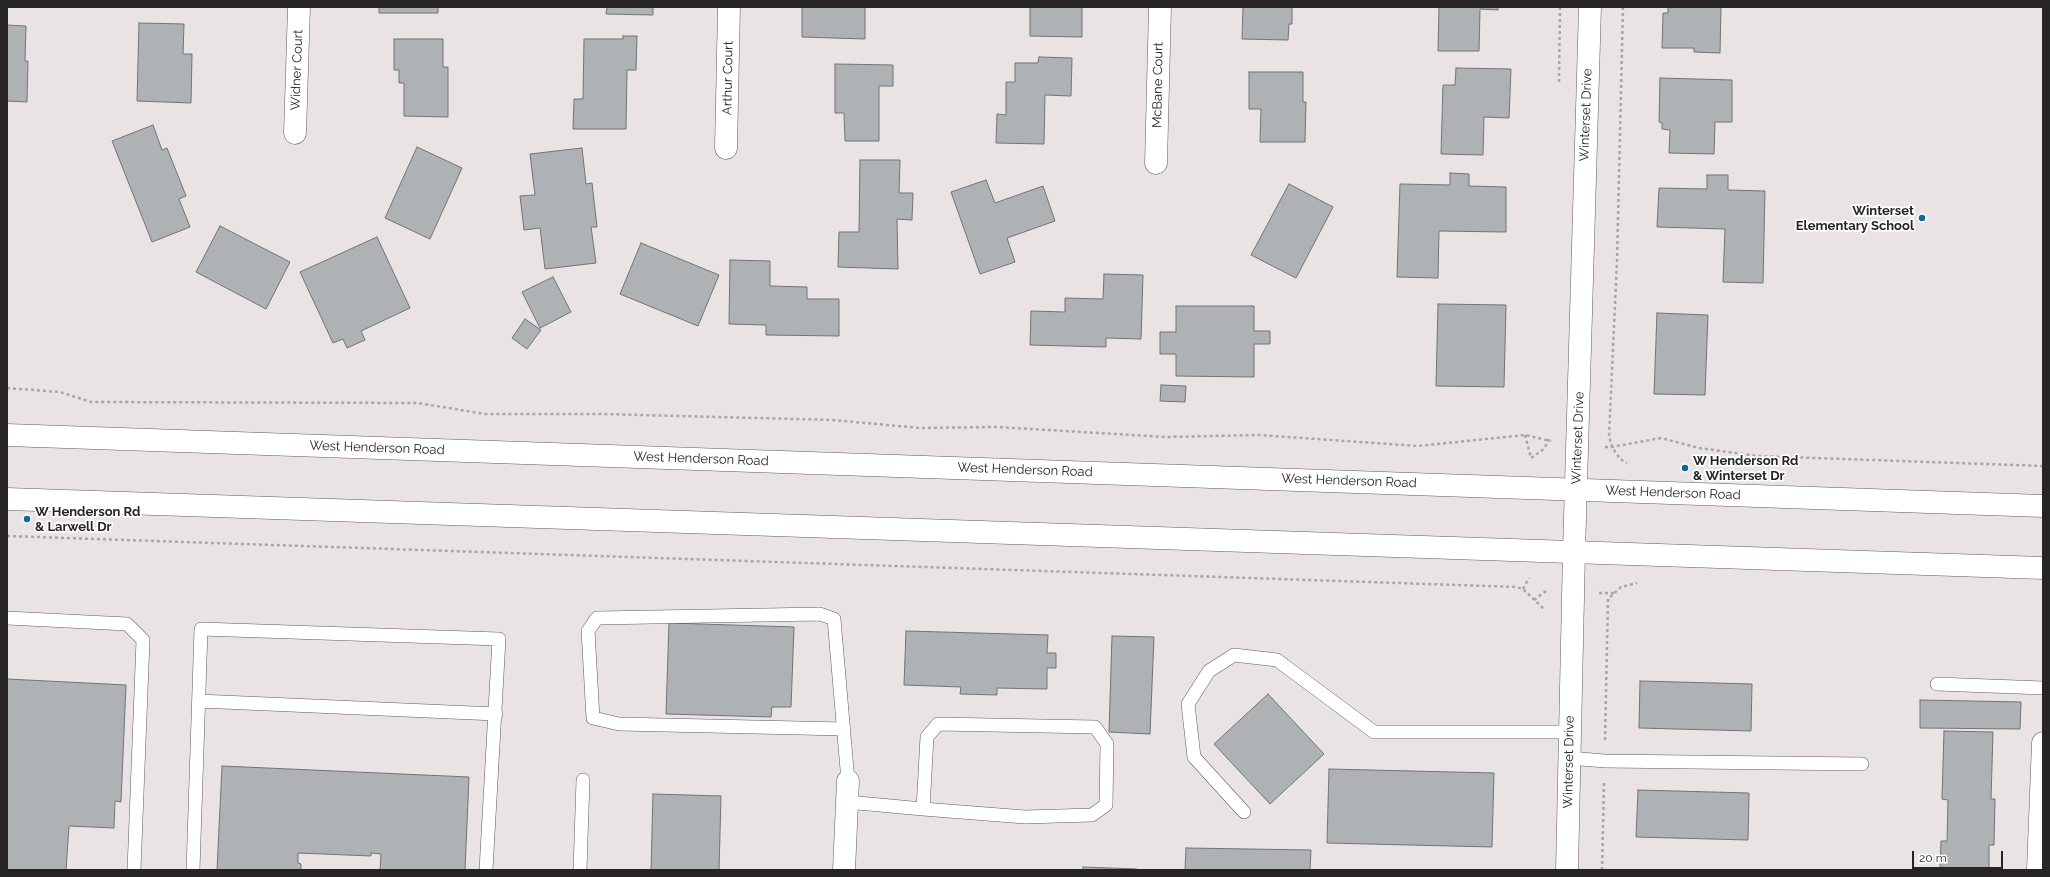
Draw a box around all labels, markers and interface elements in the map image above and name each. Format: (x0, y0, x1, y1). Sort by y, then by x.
street label: Widner Court (288, 29, 306, 111)
street label: Arthur Court (720, 41, 736, 115)
street label: McBane Court (1149, 42, 1167, 128)
street label: Winterset Drive (1577, 68, 1595, 162)
place label: Winterset Elementary School (1796, 203, 1914, 234)
marker: Winterset Elementary School (1917, 213, 1927, 223)
street label: Winterset Drive (1569, 391, 1587, 485)
street label: West Henderson Road (309, 438, 445, 458)
street label: West Henderson Road (633, 449, 769, 469)
place label: W Henderson Rd & Winterset Dr (1693, 453, 1798, 484)
street label: West Henderson Road (957, 460, 1093, 480)
marker: W Henderson Rd & Winterset Dr (1680, 463, 1690, 473)
street label: West Henderson Road (1281, 471, 1417, 491)
street label: West Henderson Road (1605, 483, 1741, 503)
place label: W Henderson Rd & Larwell Dr (35, 504, 140, 535)
marker: W Henderson Rd & Larwell Dr (22, 514, 32, 524)
street label: Winterset Drive (1560, 715, 1578, 809)
scale bar (1914, 843, 2005, 869)
text: 20 m (1919, 851, 1947, 865)

